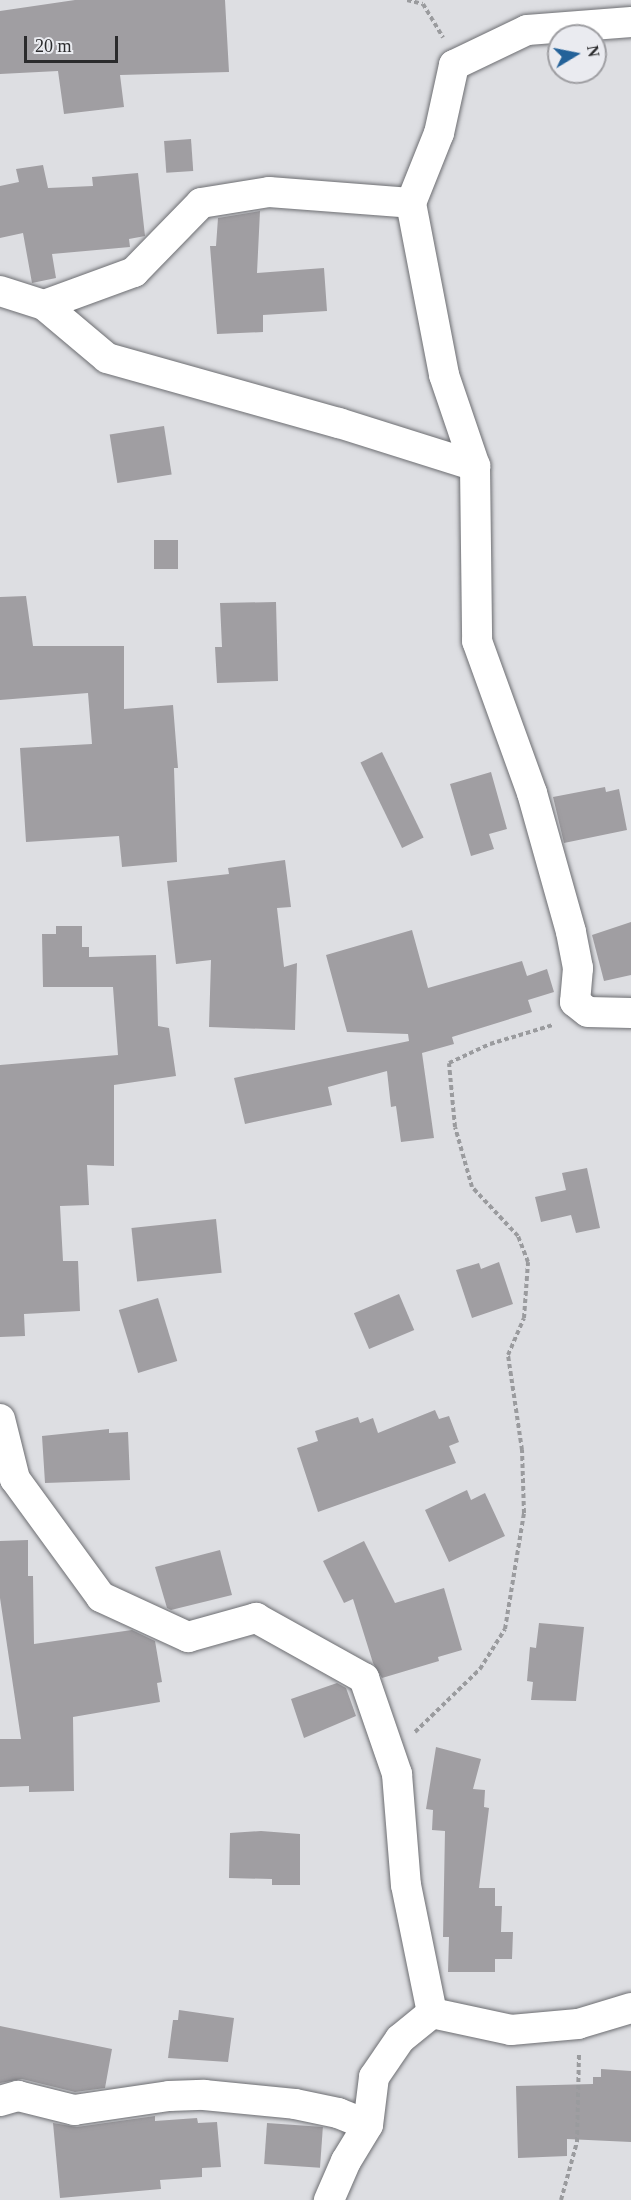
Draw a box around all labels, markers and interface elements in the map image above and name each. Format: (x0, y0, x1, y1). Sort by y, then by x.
scale bar (27, 24, 122, 62)
north arrow (547, 24, 607, 84)
text: 20 m (35, 36, 72, 56)
text: N (584, 44, 603, 58)

